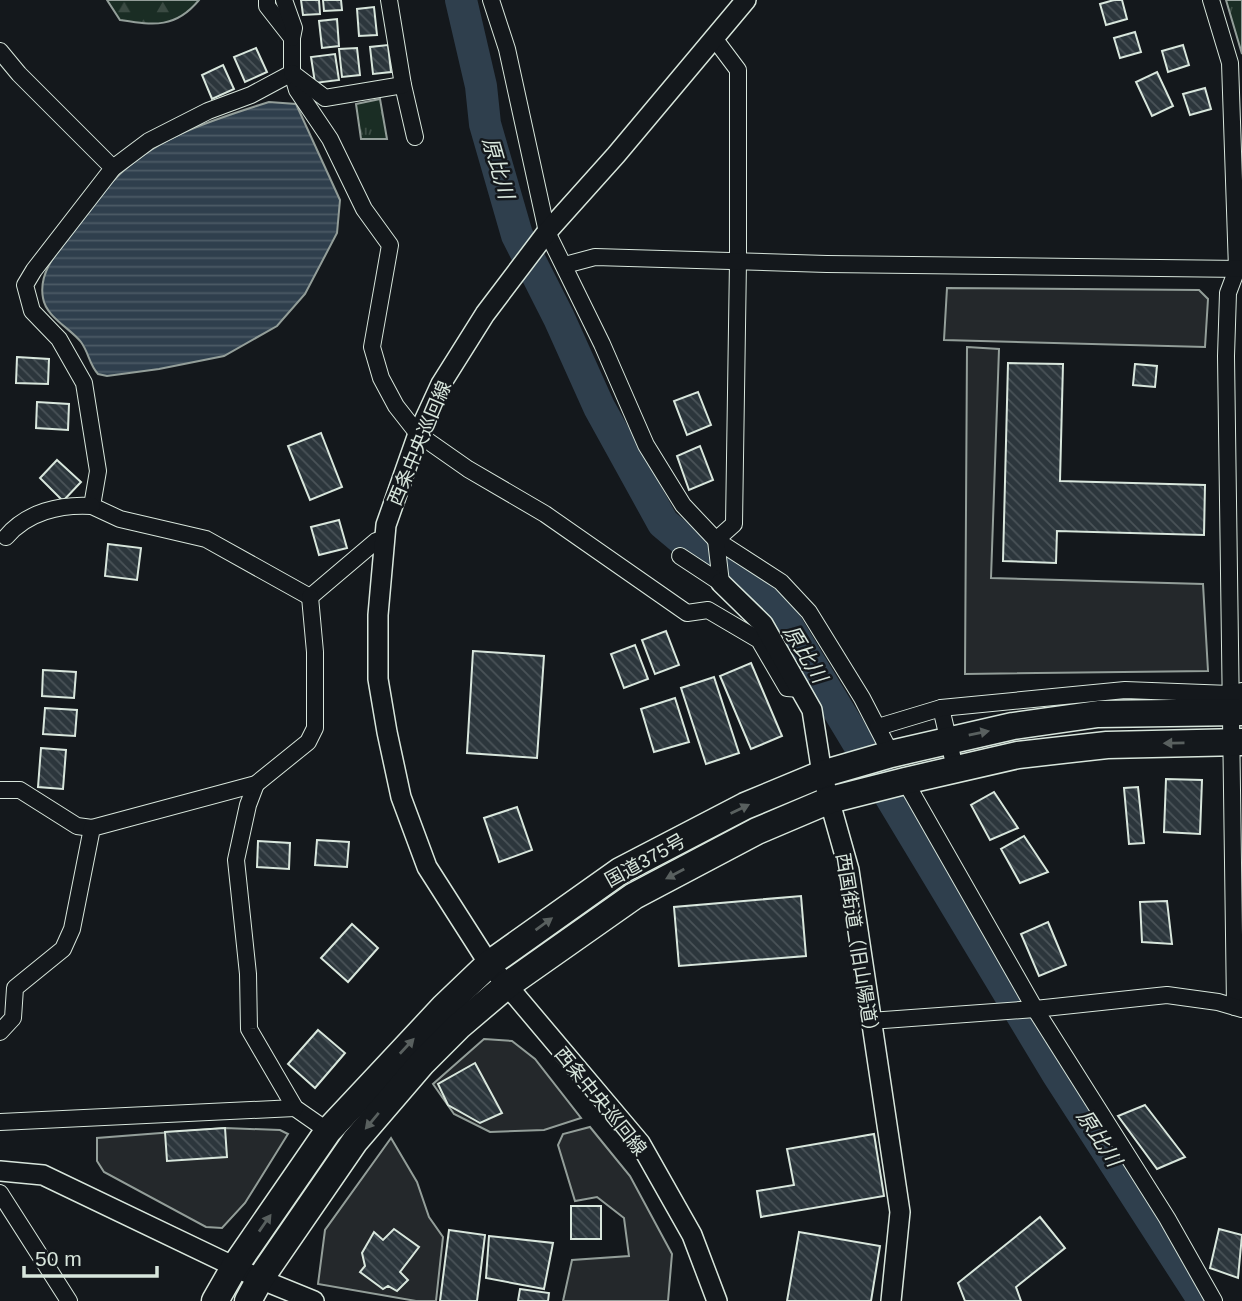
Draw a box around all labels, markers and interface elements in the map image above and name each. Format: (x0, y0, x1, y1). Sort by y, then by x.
water label: 原比川 (479, 134, 519, 203)
street label: 西条中央巡回線 (384, 378, 455, 509)
water label: 原比川 (779, 621, 833, 688)
one-way arrow (968, 728, 990, 739)
one-way arrow (1163, 737, 1185, 749)
one-way arrow (730, 804, 750, 815)
street label: 国道375号 (601, 830, 689, 891)
street label: 西国街道（旧山陽道） (832, 852, 883, 1043)
one-way arrow (665, 868, 685, 880)
one-way arrow (535, 917, 553, 931)
one-way arrow (399, 1038, 415, 1055)
street label: 西条中央巡回線 (551, 1043, 651, 1160)
water label: 原比川 (1073, 1105, 1127, 1172)
one-way arrow (365, 1113, 380, 1130)
one-way arrow (258, 1214, 272, 1232)
scale bar (24, 1234, 158, 1278)
text: 50 m (35, 1247, 82, 1270)

